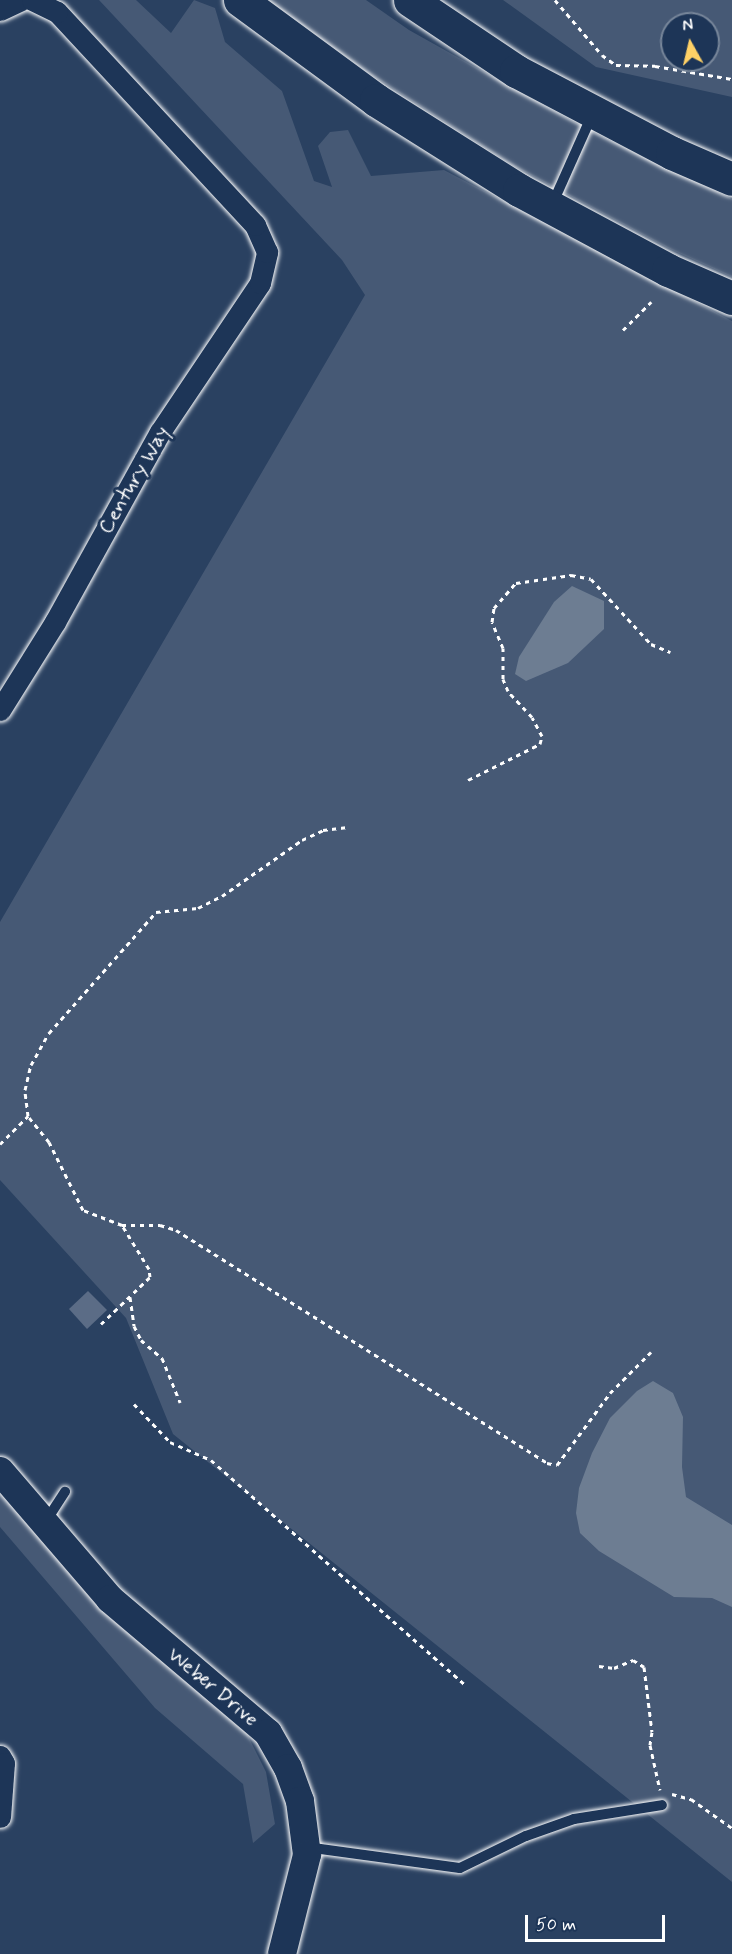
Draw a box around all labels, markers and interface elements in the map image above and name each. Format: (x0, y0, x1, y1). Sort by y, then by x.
north arrow (660, 12, 720, 72)
text: N (681, 15, 694, 37)
street label: Century Way (92, 420, 176, 540)
street label: Weber Drive (163, 1642, 263, 1732)
scale bar (528, 1903, 668, 1941)
text: 50 m (536, 1913, 576, 1937)

